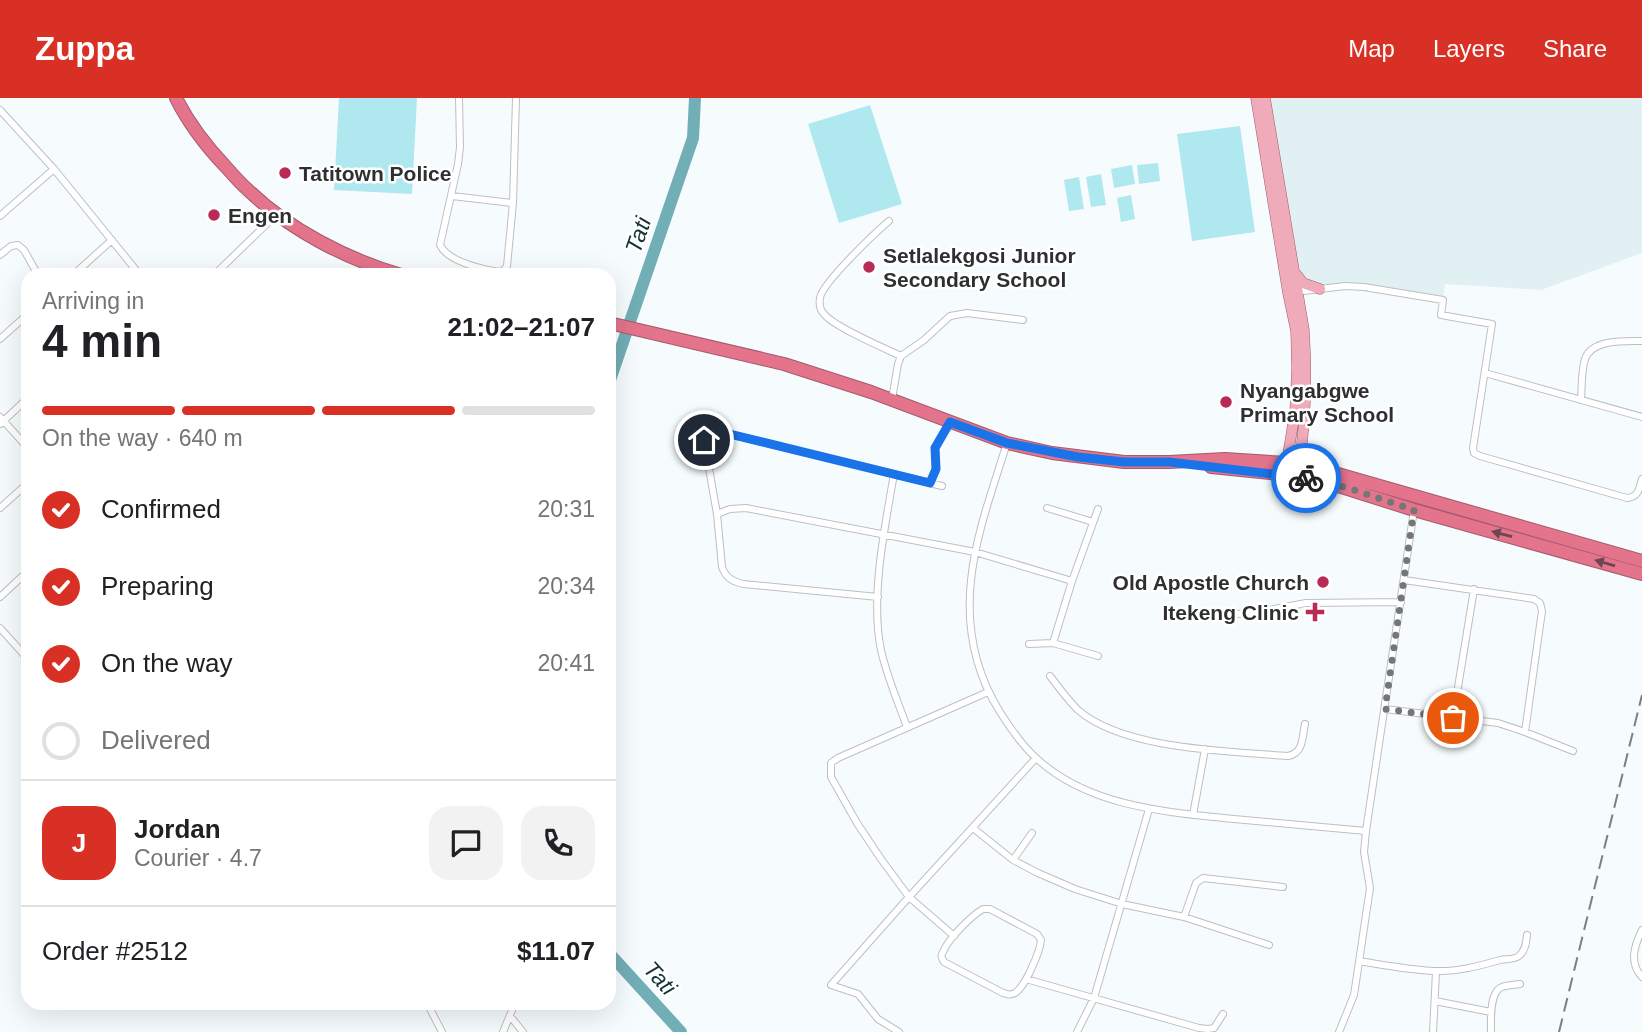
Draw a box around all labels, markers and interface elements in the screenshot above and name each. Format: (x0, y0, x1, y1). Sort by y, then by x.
text: Zuppa (35, 30, 134, 67)
text: Map (1348, 35, 1395, 62)
text: Layers (1433, 35, 1505, 62)
text: Share (1543, 35, 1607, 62)
place label: Tatitown Police (299, 162, 451, 185)
marker: Tatitown Police (277, 165, 293, 181)
place label: Engen (228, 204, 292, 227)
marker: Engen (206, 207, 222, 223)
water label: Tati (620, 213, 656, 256)
place label: Setlalekgosi Junior Secondary School (883, 244, 1076, 291)
marker: Setlalekgosi Junior Secondary School (861, 259, 877, 275)
text: Arriving in (42, 288, 144, 314)
text: 21:02–21:07 (448, 312, 595, 342)
text: 4 min (42, 315, 162, 367)
place label: Nyangabgwe Primary School (1240, 379, 1394, 426)
marker: Nyangabgwe Primary School (1218, 394, 1234, 410)
pin (674, 410, 734, 470)
icon: home (685, 421, 723, 459)
text: On the way · 640 m (42, 425, 243, 451)
courier (1271, 443, 1341, 513)
icon: bike (1287, 459, 1325, 497)
icon: check (42, 491, 80, 529)
text: Confirmed (101, 494, 221, 524)
text: 20:31 (537, 496, 595, 522)
one-way arrow (1490, 528, 1512, 539)
one-way arrow (1594, 557, 1615, 567)
icon: check (42, 568, 80, 606)
text: Preparing (101, 571, 214, 601)
place label: Old Apostle Church (1113, 571, 1309, 594)
text: 20:34 (537, 573, 595, 599)
marker: Old Apostle Church (1315, 574, 1331, 590)
place label: Itekeng Clinic (1162, 601, 1299, 624)
marker: Itekeng Clinic (1305, 602, 1325, 622)
icon: check (42, 645, 80, 683)
text: On the way (101, 648, 233, 678)
text: 20:41 (537, 650, 595, 676)
pin (1423, 688, 1483, 748)
icon: bag (1434, 699, 1472, 737)
text: Delivered (101, 725, 211, 755)
button: chat (429, 806, 503, 880)
button: phone (521, 806, 595, 880)
text: Jordan (134, 814, 221, 844)
text: J (72, 828, 86, 858)
text: Courier · 4.7 (134, 845, 262, 871)
text: Order #2512 (42, 936, 188, 966)
text: $11.07 (517, 936, 595, 966)
water label: Tati (638, 956, 682, 1001)

